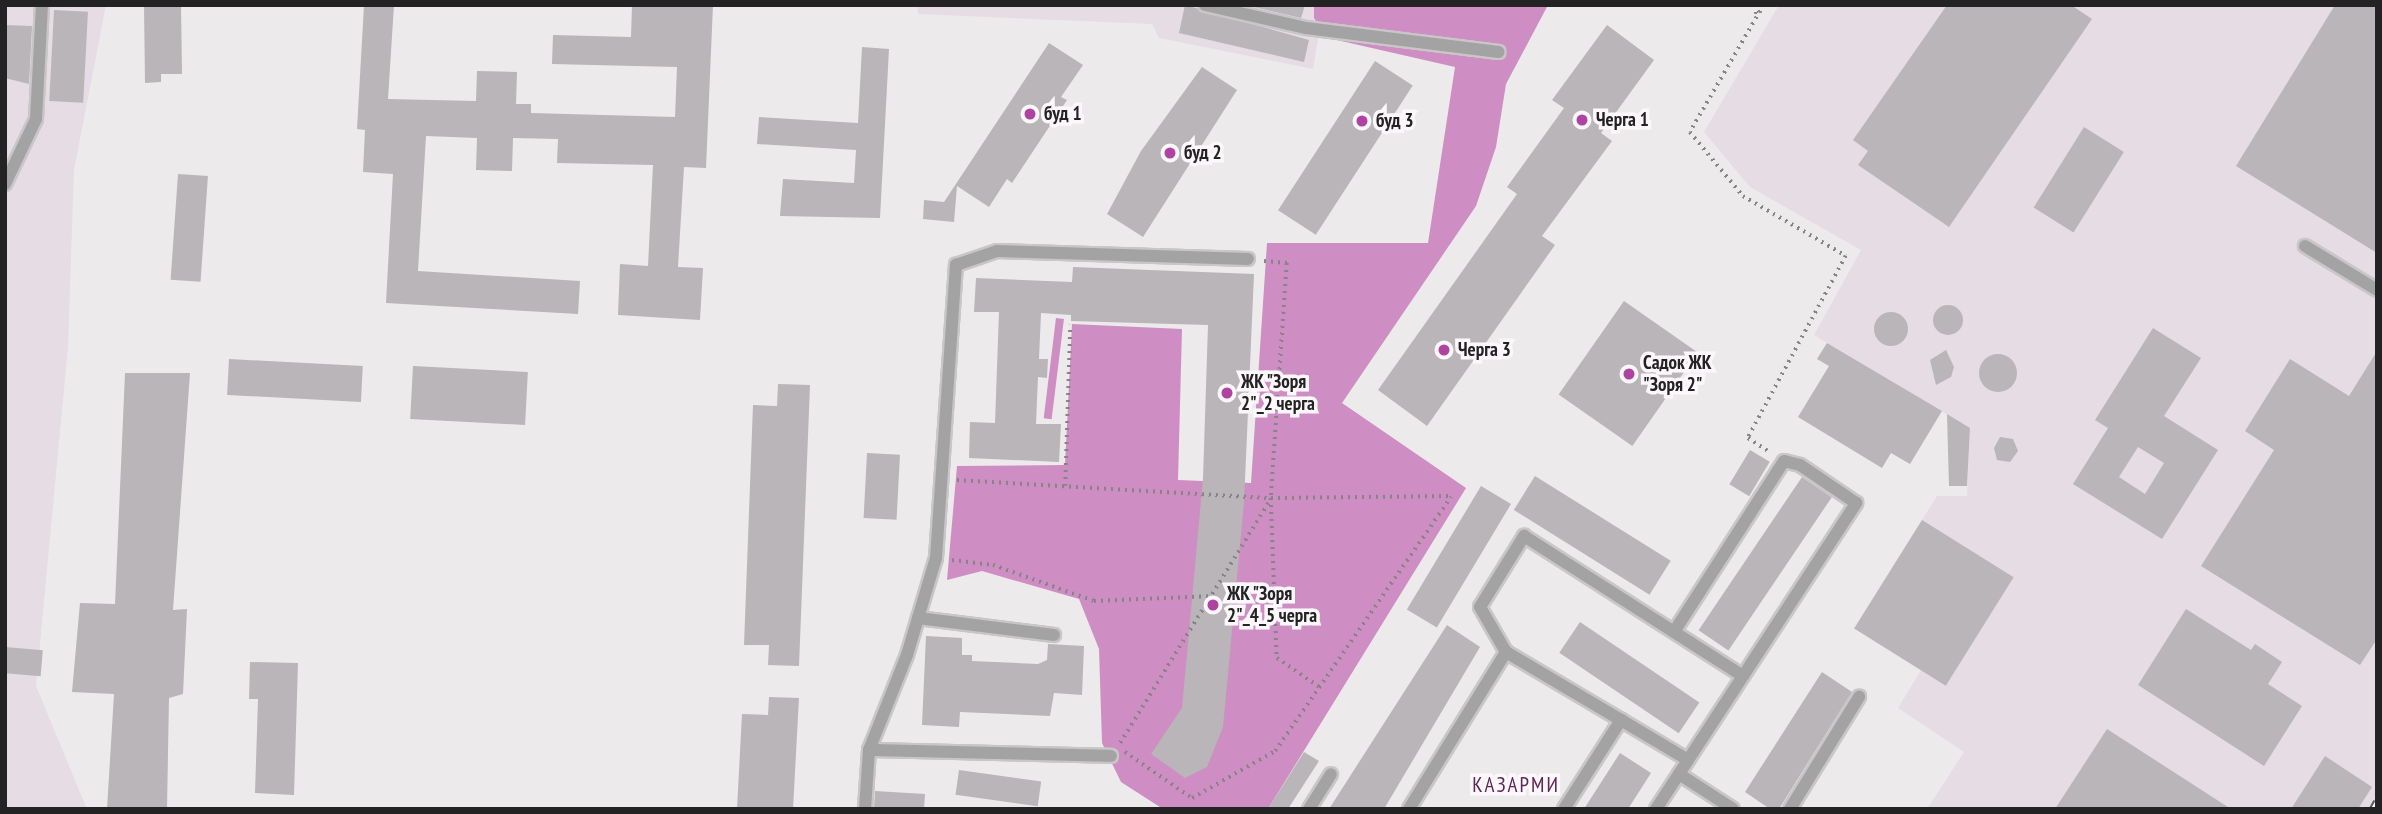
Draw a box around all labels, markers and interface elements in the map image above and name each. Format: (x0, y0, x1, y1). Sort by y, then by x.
place label: буд 1 (1044, 103, 1081, 125)
marker: буд 1 (1022, 106, 1038, 122)
place label: Черга 1 (1596, 109, 1649, 131)
place label: буд 3 (1376, 110, 1413, 132)
marker: Черга 1 (1574, 112, 1590, 128)
marker: буд 3 (1354, 113, 1370, 129)
place label: буд 2 (1184, 142, 1221, 164)
marker: буд 2 (1162, 145, 1178, 161)
place label: Черга 3 (1458, 339, 1511, 361)
marker: Черга 3 (1436, 342, 1452, 358)
place label: Садок ЖК "Зоря 2" (1643, 352, 1712, 396)
marker: Садок ЖК "Зоря 2" (1621, 366, 1637, 382)
place label: ЖК "Зоря 2"_2 черга (1241, 371, 1315, 415)
marker: ЖК "Зоря 2"_2 черга (1219, 385, 1235, 401)
place label: ЖК "Зоря 2"_4_5 черга (1227, 583, 1317, 627)
marker: ЖК "Зоря 2"_4_5 черга (1205, 597, 1221, 613)
district label: КАЗАРМИ (1473, 772, 1559, 798)

